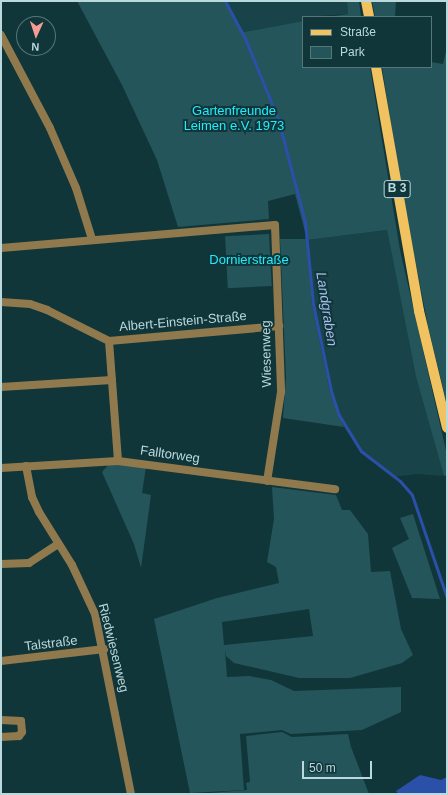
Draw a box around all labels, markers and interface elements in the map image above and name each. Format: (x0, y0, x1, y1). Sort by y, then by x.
north arrow (16, 16, 56, 56)
legend (302, 16, 432, 68)
text: Straße (340, 25, 376, 39)
text: N (31, 41, 40, 53)
text: Park (340, 45, 365, 59)
park label: Gartenfreunde Leimen e.V. 1973 (184, 104, 284, 135)
road number: B 3 (383, 179, 411, 199)
park label: Dornierstraße (209, 252, 289, 268)
water label: Landgraben (313, 271, 341, 347)
street label: Albert-Einstein-Straße (119, 309, 247, 335)
street label: Wiesenweg (259, 320, 275, 388)
street label: Falltorweg (139, 443, 201, 467)
street label: Riedwiesenweg (94, 602, 132, 694)
street label: Talstraße (24, 633, 78, 655)
scale bar (304, 753, 374, 779)
text: 50 m (309, 761, 336, 775)

